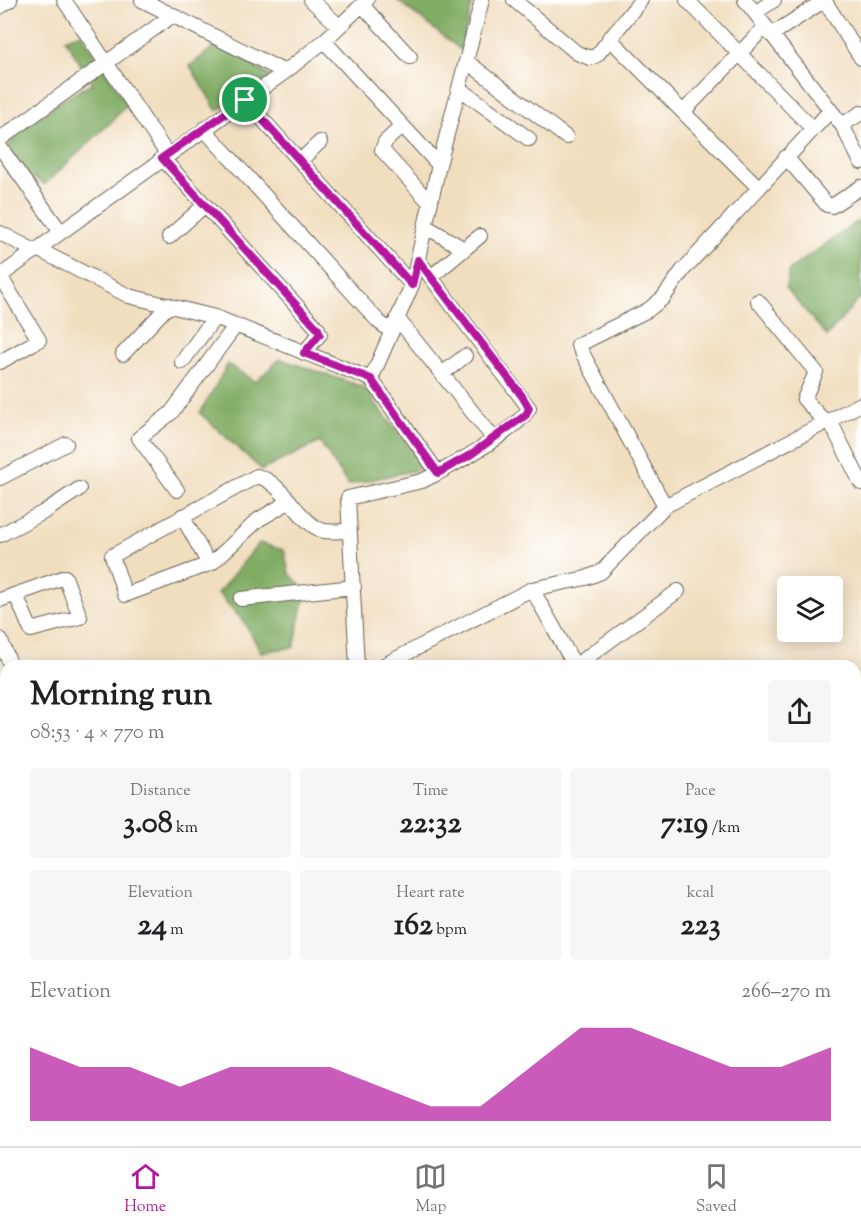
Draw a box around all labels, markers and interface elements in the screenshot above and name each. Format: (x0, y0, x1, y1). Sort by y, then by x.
pin (219, 74, 270, 125)
icon: arrive (228, 83, 261, 116)
map controls (777, 576, 843, 642)
button: layers (777, 576, 843, 642)
text: Morning run (30, 672, 212, 720)
button: share (768, 680, 831, 743)
text: 08:53 · 4 × 770 m (30, 719, 164, 748)
text: Distance (130, 780, 191, 803)
text: Time (413, 780, 448, 803)
text: Pace (685, 780, 716, 803)
text: 3.08 (123, 803, 173, 846)
text: 22:32 (399, 803, 462, 846)
text: 7:19 (661, 803, 708, 846)
text: km (173, 817, 198, 840)
text: /km (708, 817, 740, 840)
text: Elevation (128, 882, 193, 905)
text: Heart rate (396, 882, 465, 905)
text: kcal (687, 882, 714, 905)
text: 24 (138, 905, 167, 948)
text: 162 (394, 905, 433, 948)
text: 223 (680, 905, 721, 948)
text: m (167, 919, 183, 942)
text: bpm (433, 919, 467, 942)
text: Elevation (30, 978, 111, 1007)
text: 266–270 m (742, 978, 831, 1007)
tab: Home (124, 1160, 166, 1219)
tab: Map (414, 1160, 447, 1219)
tab: Saved (696, 1160, 737, 1219)

